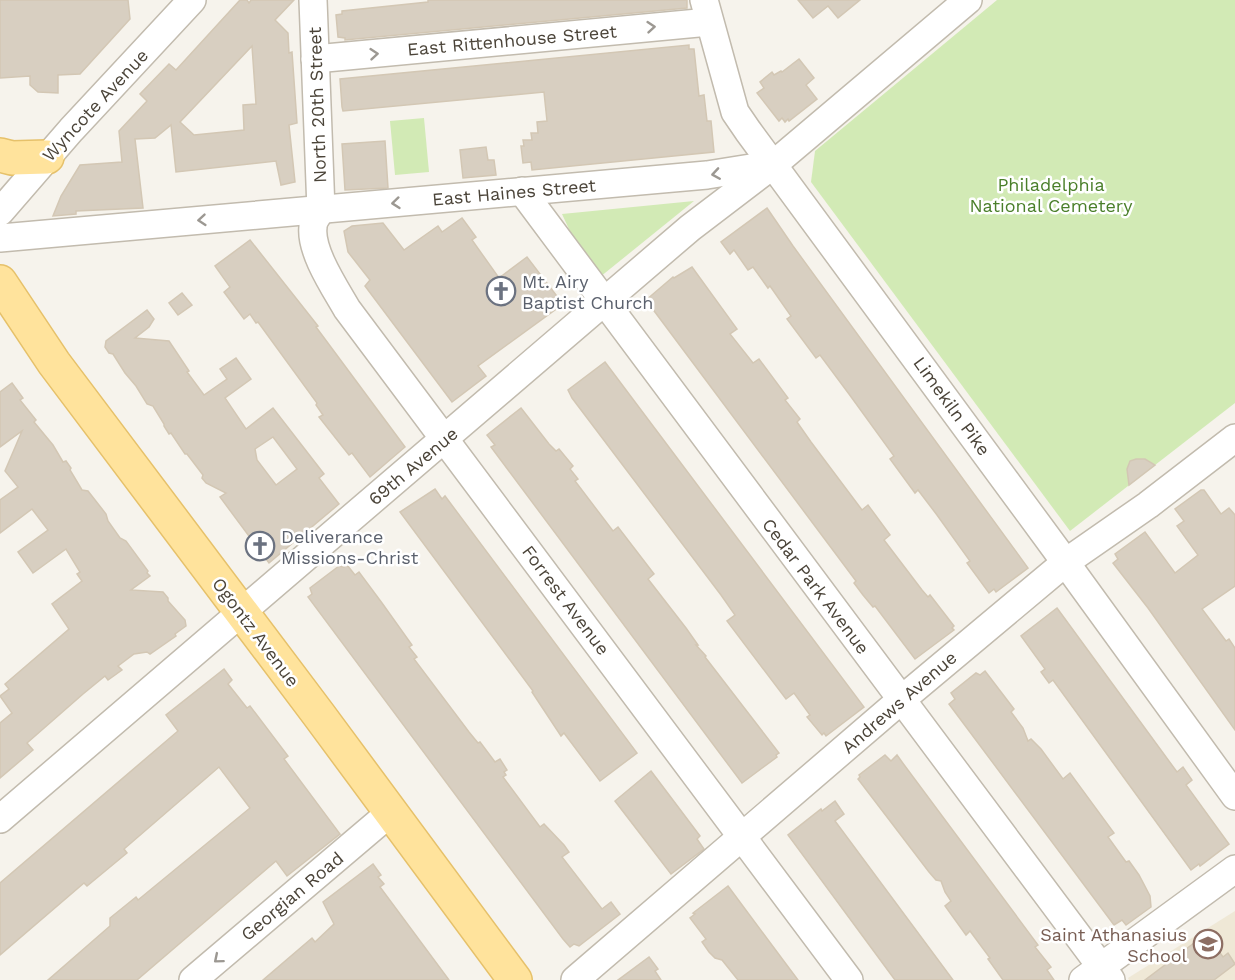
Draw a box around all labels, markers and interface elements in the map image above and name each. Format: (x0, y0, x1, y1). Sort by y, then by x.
street label: East Rittenhouse Street (406, 20, 618, 60)
one-way arrow (647, 21, 656, 34)
street label: North 20th Street (304, 26, 330, 183)
street label: Wyncote Avenue (38, 45, 152, 165)
one-way arrow (369, 48, 378, 61)
one-way arrow (711, 167, 721, 179)
street label: East Haines Street (431, 174, 597, 210)
park label: Philadelphia National Cemetery (970, 174, 1133, 216)
one-way arrow (392, 196, 401, 209)
one-way arrow (198, 213, 207, 226)
place label: Mt. Airy Baptist Church (522, 271, 653, 313)
church icon: Mt. Airy Baptist Church (485, 275, 517, 307)
street label: Limekiln Pike (909, 353, 995, 459)
street label: 69th Avenue (364, 423, 462, 509)
street label: Cedar Park Avenue (758, 514, 874, 658)
place label: Deliverance Missions-Christ (281, 526, 419, 568)
church icon: Deliverance Missions-Christ (244, 530, 276, 562)
street label: Forrest Avenue (518, 541, 614, 659)
street label: Ogontz Avenue (208, 573, 304, 691)
street label: Andrews Avenue (837, 647, 961, 757)
street label: Georgian Road (237, 847, 347, 945)
place label: Saint Athanasius School (1040, 924, 1187, 966)
school or university icon: Saint Athanasius School (1192, 928, 1224, 960)
one-way arrow (214, 952, 225, 963)

